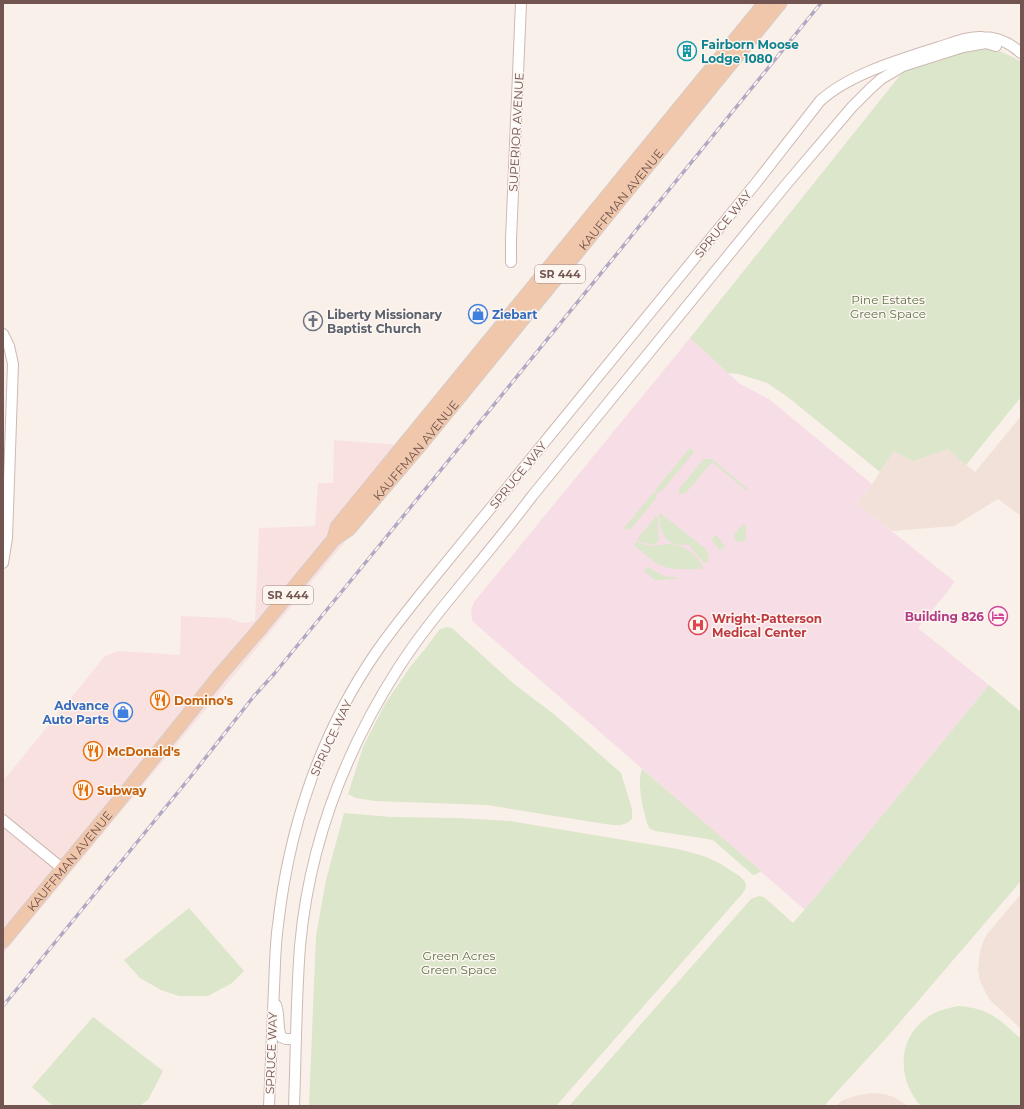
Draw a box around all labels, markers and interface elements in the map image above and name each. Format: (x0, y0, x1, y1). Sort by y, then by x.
place label: Fairborn Moose Lodge 1080 (701, 37, 799, 66)
building icon: Fairborn Moose Lodge 1080 (676, 40, 698, 62)
street label: SUPERIOR AVENUE (505, 72, 527, 192)
street label: KAUFFMAN AVENUE (575, 145, 666, 253)
street label: SPRUCE WAY (691, 187, 755, 261)
road number: SR 444 (535, 265, 585, 283)
park label: Pine Estates Green Space (850, 292, 926, 321)
shop icon: Ziebart (467, 303, 489, 325)
place label: Liberty Missionary Baptist Church (327, 307, 443, 336)
place label: Ziebart (492, 307, 538, 322)
church icon: Liberty Missionary Baptist Church (302, 310, 324, 332)
street label: KAUFFMAN AVENUE (369, 397, 462, 503)
street label: SPRUCE WAY (486, 438, 550, 512)
road number: SR 444 (263, 586, 313, 604)
hotel icon: Building 826 (987, 605, 1009, 627)
place label: Building 826 (905, 609, 984, 624)
place label: Wright-Patterson Medical Center (712, 611, 822, 640)
hospital icon: Wright-Patterson Medical Center (687, 614, 709, 636)
restaurant icon: Domino's (149, 689, 171, 711)
place label: Domino's (174, 693, 234, 708)
street label: SPRUCE WAY (307, 697, 355, 778)
place label: Advance Auto Parts (41, 698, 110, 727)
shop icon: Advance Auto Parts (112, 701, 134, 723)
restaurant icon: McDonald's (82, 740, 104, 762)
place label: McDonald's (107, 744, 181, 759)
restaurant icon: Subway (72, 779, 94, 801)
place label: Subway (97, 783, 147, 798)
street label: KAUFFMAN AVENUE (23, 807, 115, 914)
park label: Green Acres Green Space (421, 948, 497, 977)
street label: SPRUCE WAY (262, 1011, 280, 1094)

